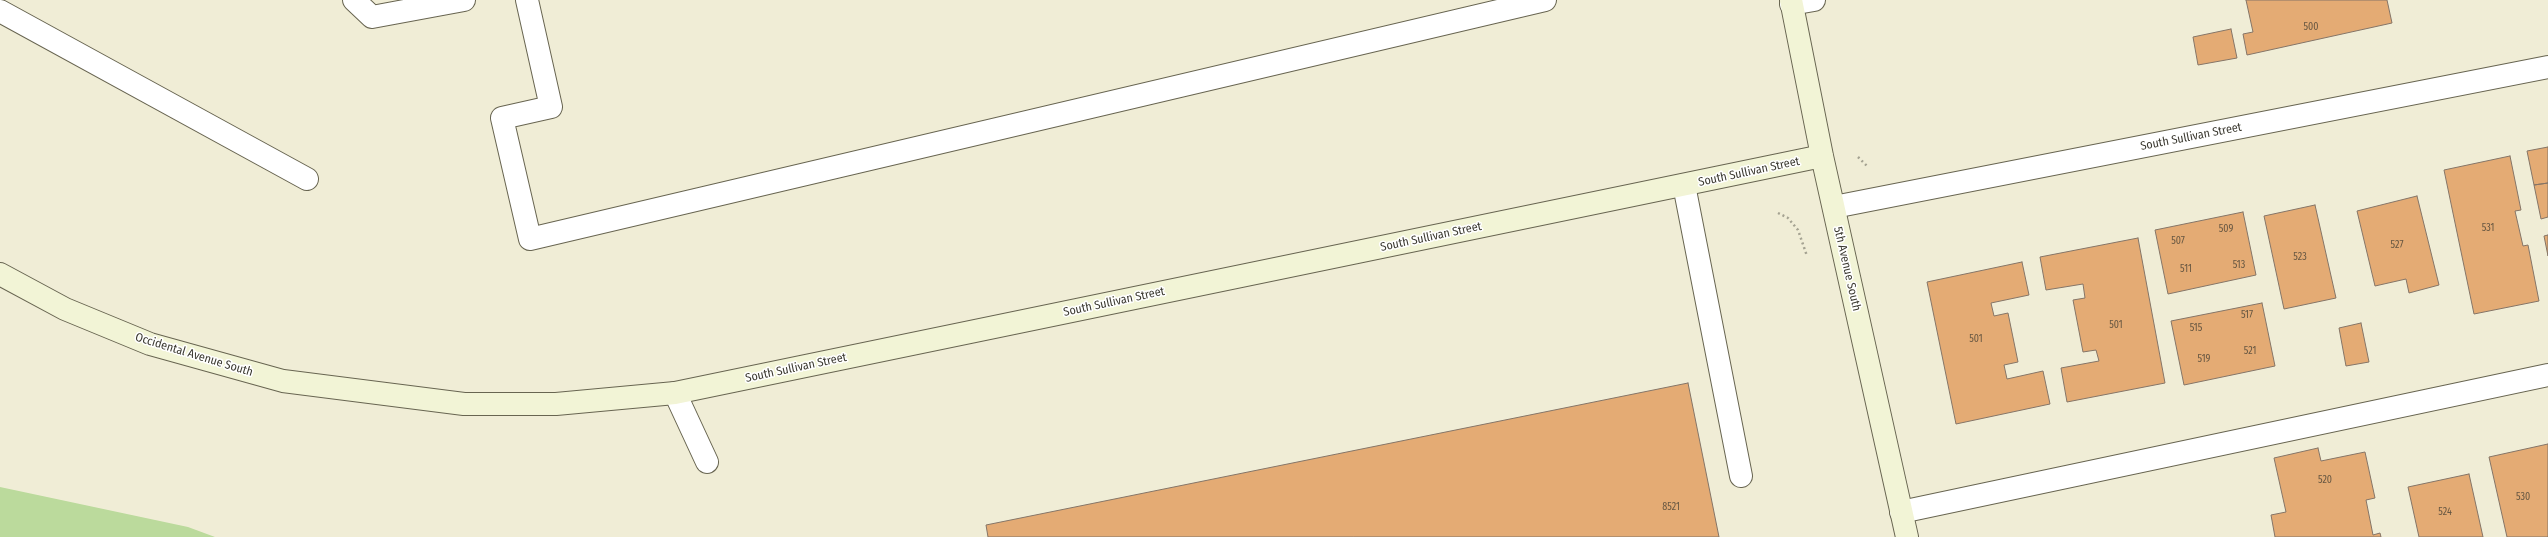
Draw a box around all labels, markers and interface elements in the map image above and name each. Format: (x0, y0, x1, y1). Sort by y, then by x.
house number: 500 (2303, 21, 2319, 33)
street label: South Sullivan Street (2139, 120, 2243, 154)
street label: South Sullivan Street (1697, 154, 1801, 190)
street label: South Sullivan Street (1379, 219, 1483, 255)
house number: 531 (2482, 222, 2494, 234)
house number: 509 (2219, 223, 2233, 235)
street label: 5th Avenue South (1830, 225, 1864, 313)
house number: 507 (2171, 235, 2185, 247)
house number: 527 (2391, 239, 2403, 251)
house number: 523 (2293, 251, 2307, 263)
house number: 513 (2233, 259, 2245, 271)
house number: 511 (2180, 263, 2192, 275)
street label: South Sullivan Street (1062, 284, 1166, 320)
house number: 517 (2241, 309, 2253, 321)
house number: 501 (2109, 319, 2123, 331)
house number: 515 (2190, 322, 2202, 334)
street label: Occidental Avenue South (133, 330, 255, 380)
house number: 501 (1969, 333, 1983, 345)
house number: 521 (2244, 345, 2256, 357)
street label: South Sullivan Street (744, 350, 848, 386)
house number: 519 (2198, 353, 2210, 365)
house number: 520 (2318, 474, 2332, 486)
house number: 530 (2516, 491, 2530, 503)
house number: 8521 (1662, 501, 1680, 513)
house number: 524 (2438, 506, 2452, 518)

